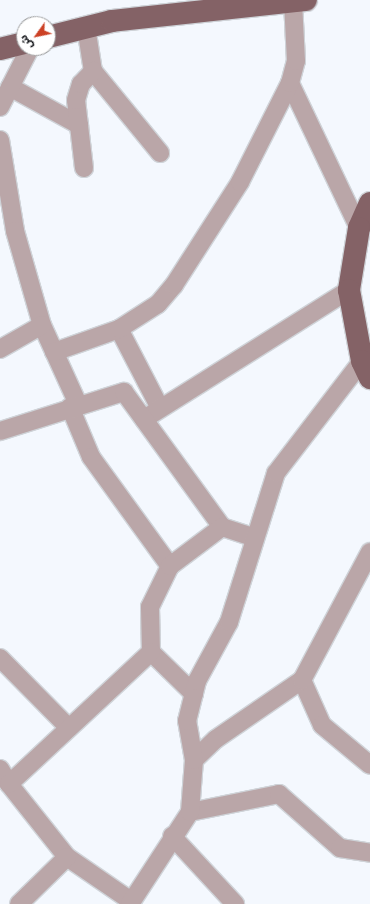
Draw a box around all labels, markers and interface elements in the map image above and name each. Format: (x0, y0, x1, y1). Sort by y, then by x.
north arrow (16, 16, 56, 56)
text: ش (15, 31, 38, 53)

